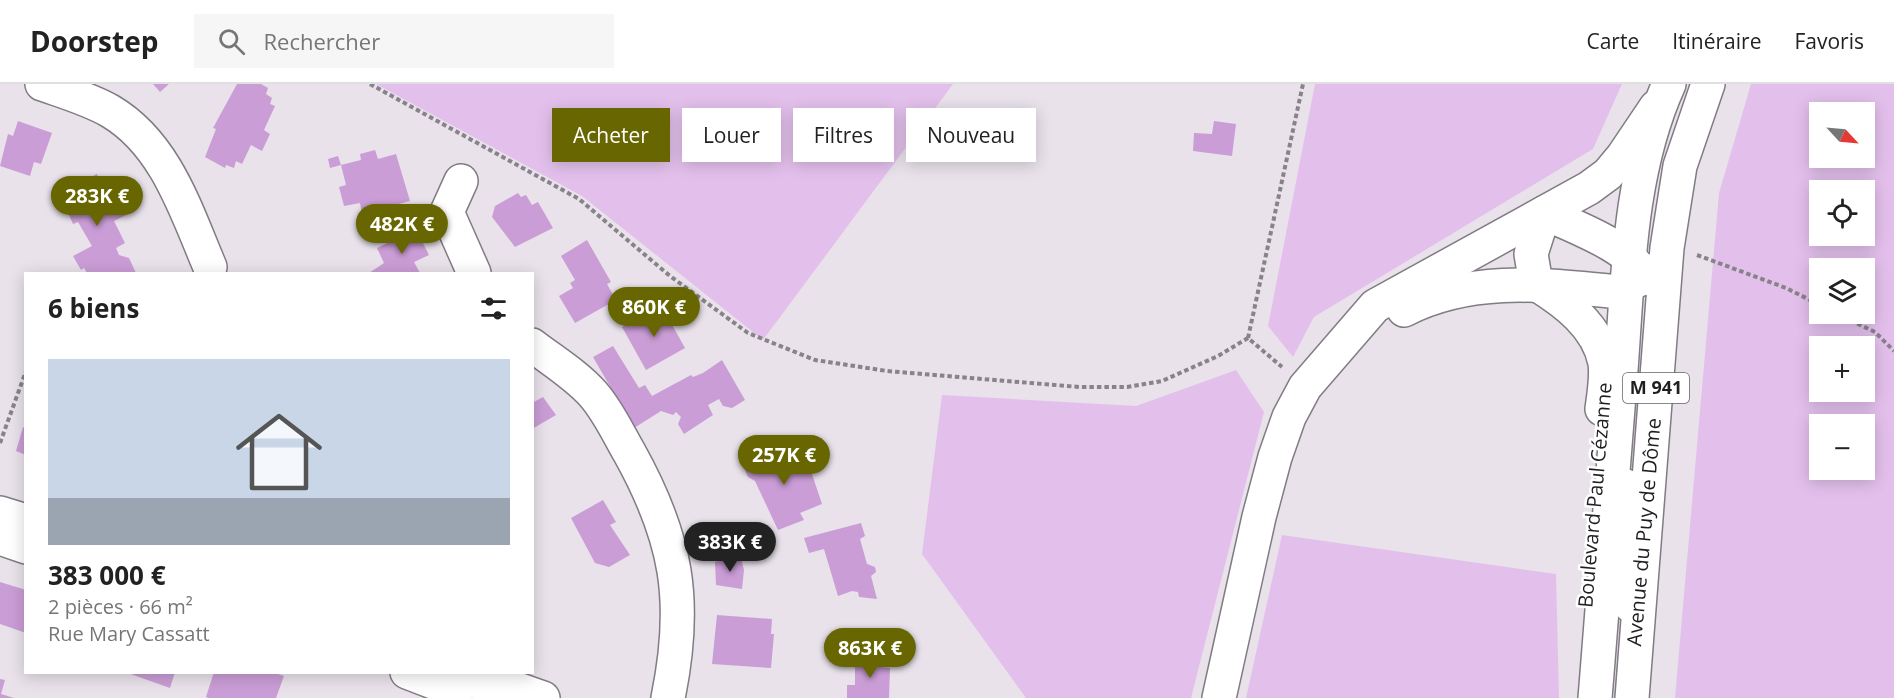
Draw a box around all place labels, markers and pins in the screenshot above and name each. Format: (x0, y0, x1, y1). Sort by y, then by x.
pin: 283K € (48, 176, 146, 227)
pin: 482K € (353, 204, 451, 255)
pin: 860K € (605, 287, 703, 338)
pin: 257K € (735, 435, 833, 486)
pin: 383K € (681, 522, 779, 573)
pin: 863K € (821, 628, 919, 679)

